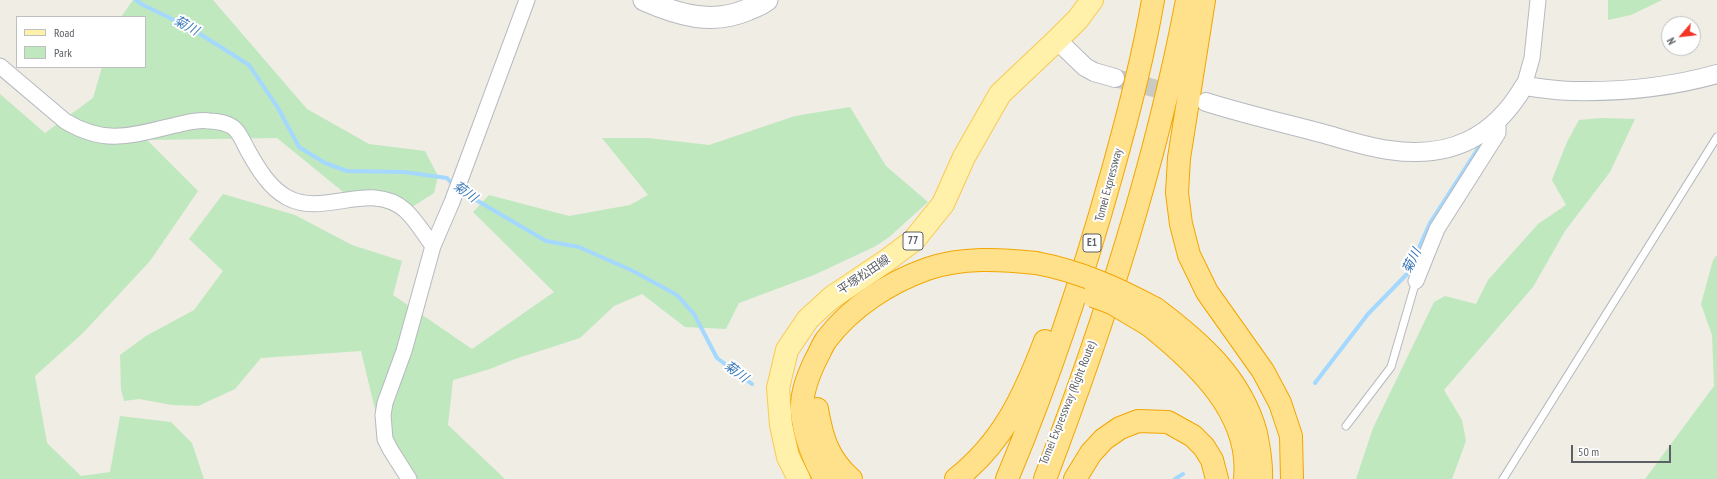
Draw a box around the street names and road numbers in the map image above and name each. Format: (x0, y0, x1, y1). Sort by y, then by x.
street label: Tomei Expressway (1092, 147, 1126, 223)
road number: 77 (903, 232, 923, 250)
road number: E1 (1083, 234, 1101, 252)
street label: 平塚松田線 (835, 252, 893, 298)
street label: Tomei Expressway (Right Route) (1037, 339, 1099, 467)

